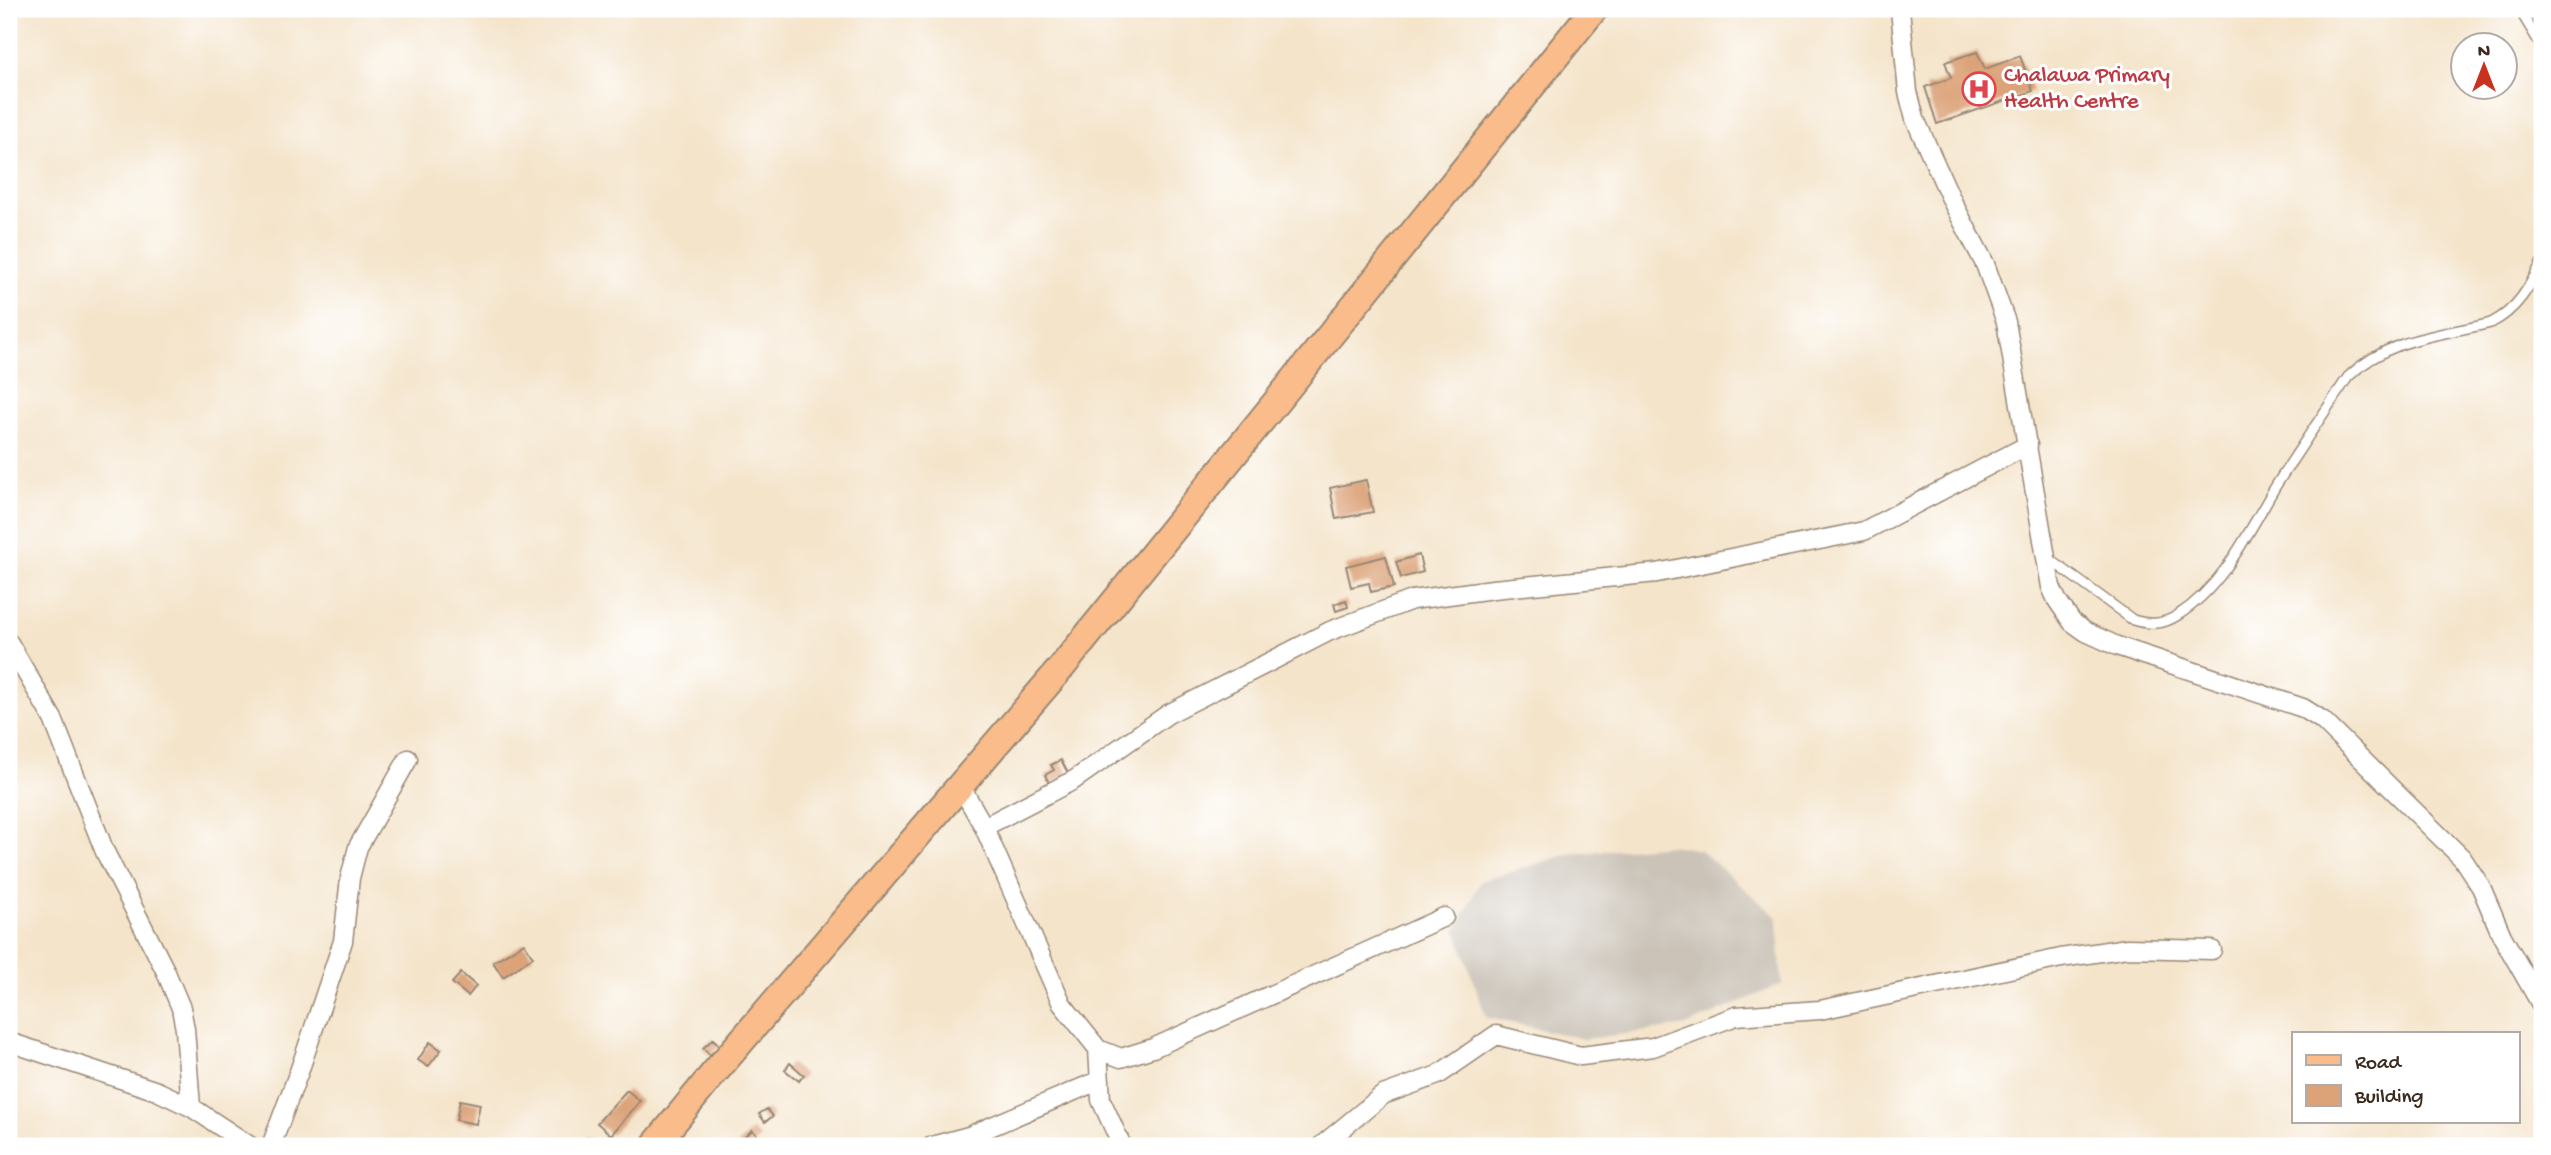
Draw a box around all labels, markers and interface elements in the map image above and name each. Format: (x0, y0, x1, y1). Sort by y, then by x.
north arrow (2450, 32, 2520, 102)
text: N (2478, 41, 2490, 64)
place label: Chalawa Primary Health Centre (2004, 63, 2170, 116)
hospital icon: Chalawa Primary Health Centre (1960, 70, 1998, 108)
legend (2292, 1032, 2520, 1124)
text: Road (2355, 1052, 2403, 1077)
text: Building (2354, 1086, 2424, 1111)

